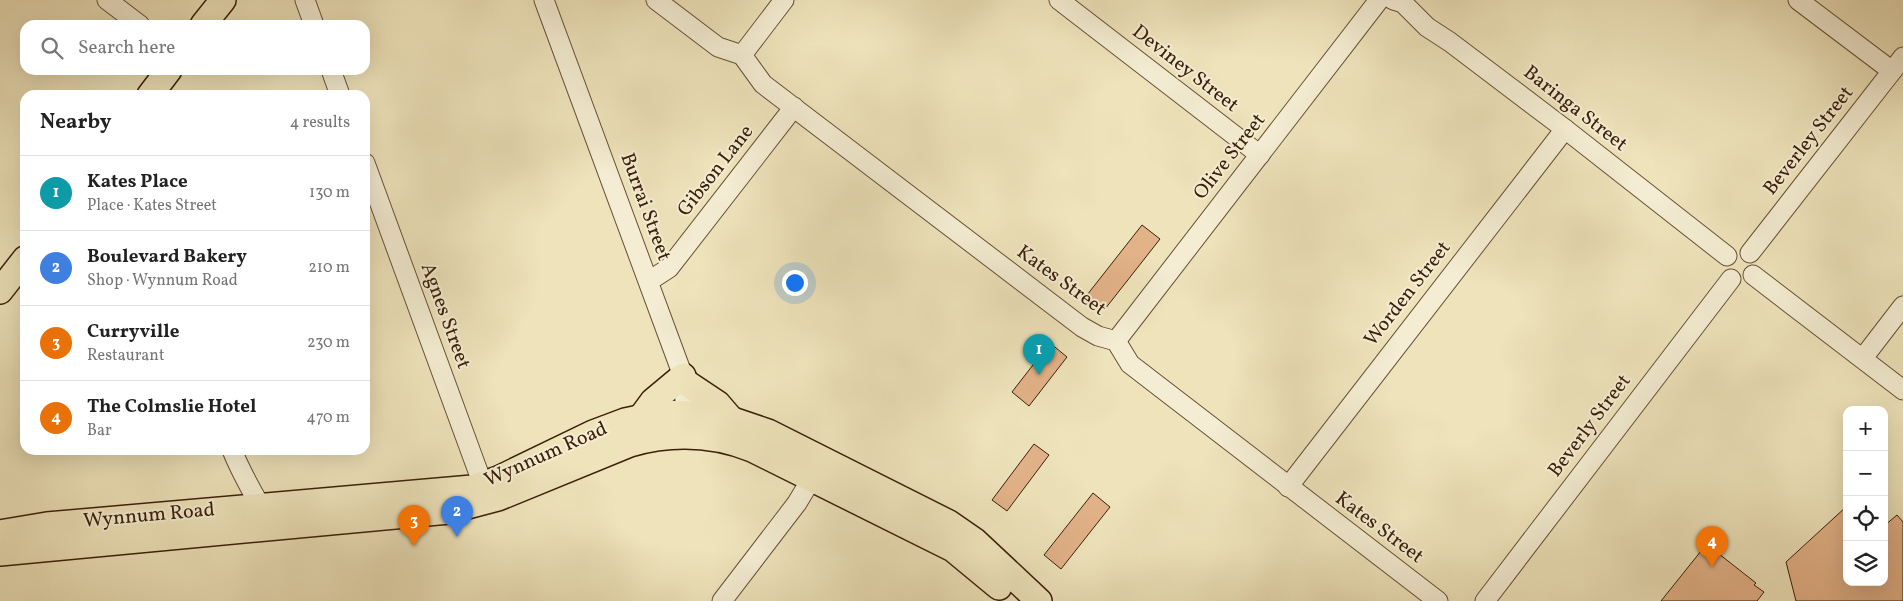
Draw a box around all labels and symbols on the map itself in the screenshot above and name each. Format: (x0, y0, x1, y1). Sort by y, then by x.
street label: Deviney Street (1126, 18, 1244, 120)
street label: Baringa Street (1517, 59, 1633, 159)
street label: Beverley Street (1757, 80, 1861, 202)
street label: Olive Street (1187, 108, 1273, 206)
street label: Gibson Lane (671, 119, 761, 223)
street label: Burrai Street (613, 149, 677, 265)
street label: Worden Street (1358, 235, 1458, 353)
street label: Kates Street (1010, 239, 1112, 323)
street label: Agnes Street (413, 259, 477, 373)
your location (782, 270, 808, 296)
pin: 1 (1023, 334, 1055, 375)
street label: Beverly Street (1542, 369, 1638, 483)
street label: Wynnum Road (480, 415, 612, 495)
street label: Kates Street (1329, 485, 1429, 571)
street label: Wynnum Road (82, 496, 216, 536)
pin: 2 (441, 496, 473, 537)
pin: 3 (398, 505, 430, 546)
pin: 4 (1696, 526, 1728, 567)

